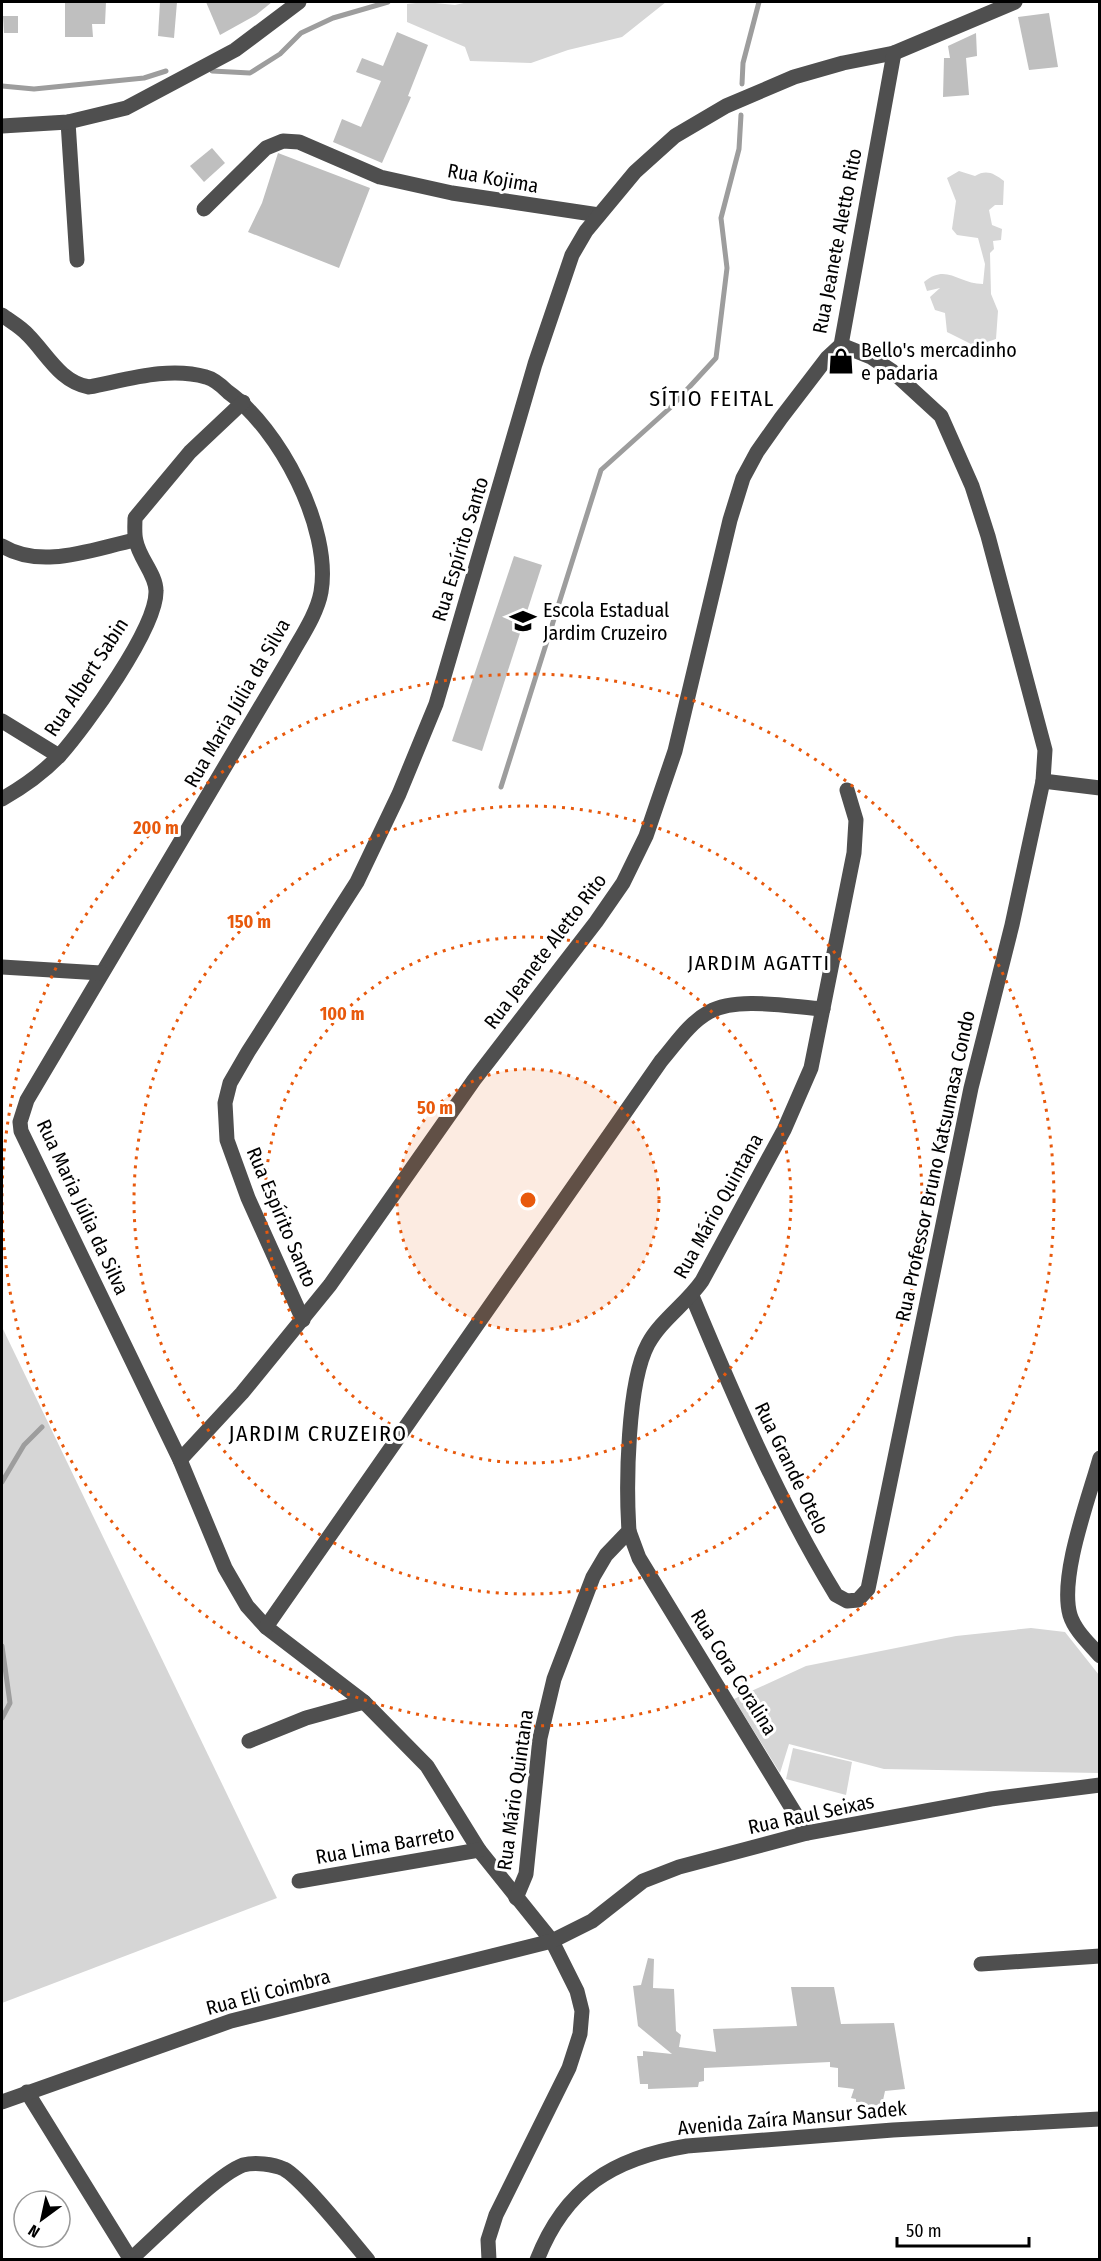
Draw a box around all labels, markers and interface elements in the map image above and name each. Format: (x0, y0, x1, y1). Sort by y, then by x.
street label: Rua Jeanete Aletto Rito (807, 146, 867, 336)
street label: Rua Kojima (446, 158, 540, 198)
place label: Bello's mercadinho e padaria (861, 338, 1017, 385)
shop icon: Bello's mercadinho e padaria (826, 346, 856, 376)
district label: SÍTIO FEITAL (649, 385, 775, 412)
street label: Rua Espírito Santo (427, 474, 493, 624)
place label: Escola Estadual Jardim Cruzeiro (543, 598, 669, 645)
school or university icon: Escola Estadual Jardim Cruzeiro (508, 606, 538, 636)
street label: Rua Albert Sabin (39, 613, 133, 741)
street label: Rua Maria Júlia da Silva (179, 614, 295, 792)
text: 200 m (132, 817, 179, 839)
street label: Rua Jeanete Aletto Rito (479, 869, 611, 1033)
text: 150 m (227, 911, 271, 933)
district label: JARDIM AGATTI (687, 950, 831, 976)
text: 100 m (320, 1003, 364, 1025)
street label: Rua Professor Bruno Katsumasa Condo (890, 1008, 980, 1324)
text: 50 m (417, 1097, 453, 1119)
street label: Rua Maria Júlia da Silva (32, 1115, 134, 1299)
street label: Rua Mário Quintana (668, 1129, 768, 1283)
street label: Rua Espírito Santo (242, 1143, 322, 1291)
centre of rings (518, 1190, 538, 1210)
street label: Rua Grande Otelo (750, 1398, 834, 1538)
district label: JARDIM CRUZEIRO (228, 1420, 408, 1447)
street label: Rua Cora Coralina (686, 1605, 782, 1739)
street label: Rua Mário Quintana (492, 1708, 538, 1872)
street label: Rua Raul Seixas (746, 1789, 876, 1839)
street label: Rua Lima Barreto (314, 1821, 456, 1869)
street label: Rua Eli Coimbra (203, 1964, 333, 2020)
street label: Avenida Zaíra Mansur Sadek (677, 2096, 908, 2140)
north arrow (12, 2189, 72, 2249)
scale bar (897, 2210, 1029, 2248)
text: 50 m (906, 2220, 942, 2242)
text: N (25, 2221, 43, 2242)

